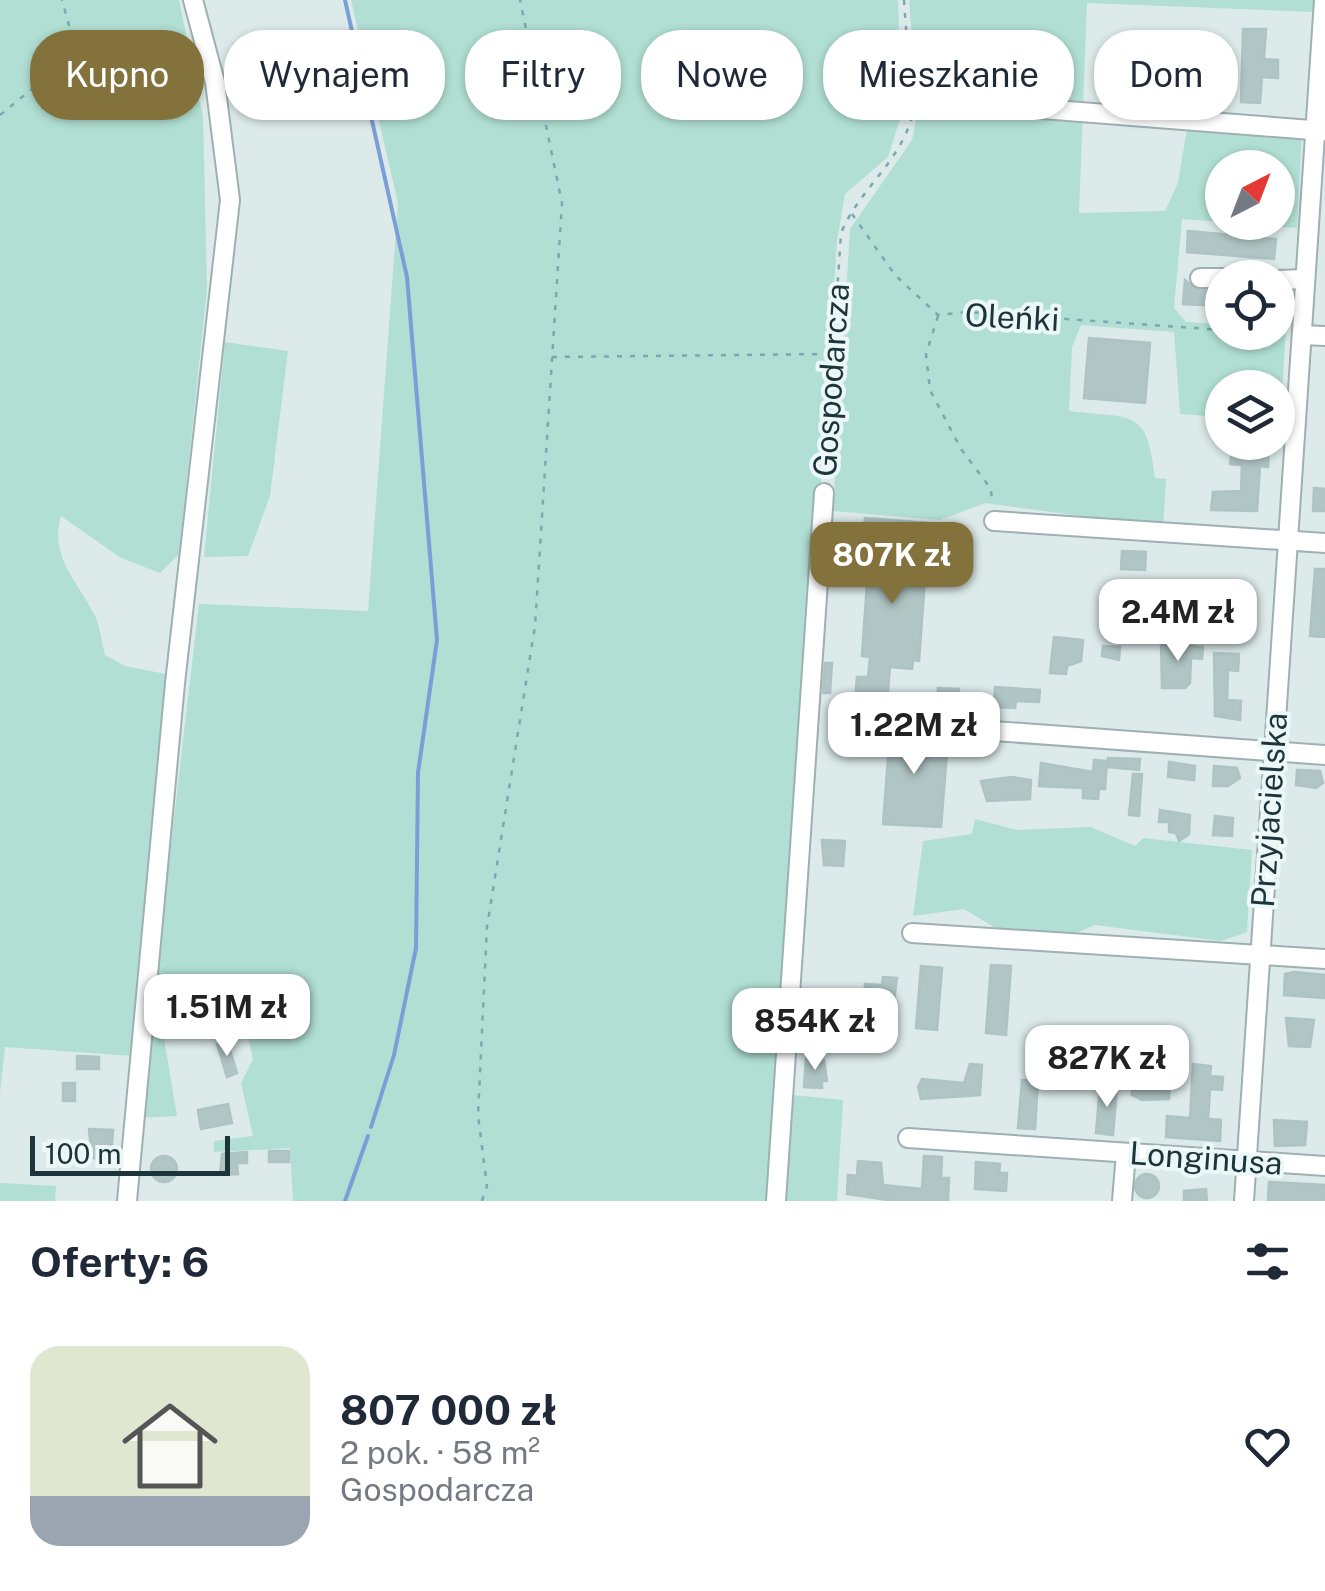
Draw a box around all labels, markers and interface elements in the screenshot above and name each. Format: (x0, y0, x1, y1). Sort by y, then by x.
chip: Kupno (30, 30, 204, 120)
chip: Wynajem (224, 30, 445, 120)
chip: Filtry (465, 30, 621, 120)
chip: Nowe (641, 30, 803, 120)
chip: Mieszkanie (823, 30, 1074, 120)
chip: Dom (1094, 30, 1238, 120)
north arrow (1205, 150, 1295, 240)
map controls (1205, 150, 1295, 460)
button: locate (1205, 260, 1295, 350)
street label: Gospodarcza (806, 282, 856, 478)
street label: Oleńki (964, 296, 1060, 338)
button: layers (1205, 370, 1295, 460)
pin: 807K zł (800, 522, 984, 607)
text: 807K zł (832, 536, 952, 573)
pin: 2.4M zł (1086, 579, 1270, 664)
text: 2.4M zł (1121, 593, 1235, 630)
pin: 1.22M zł (811, 692, 1017, 777)
text: 1.22M zł (850, 706, 978, 743)
street label: Przyjacielska (1244, 711, 1294, 909)
pin: 1.51M zł (124, 974, 330, 1059)
text: 1.51M zł (166, 988, 288, 1025)
pin: 854K zł (723, 988, 907, 1073)
text: 854K zł (754, 1002, 876, 1039)
pin: 827K zł (1015, 1025, 1199, 1110)
text: 827K zł (1047, 1039, 1167, 1076)
scale bar (30, 1131, 230, 1176)
street label: Longinusa (1128, 1134, 1284, 1182)
text: 100 m (45, 1137, 122, 1170)
icon: filters (1240, 1234, 1295, 1289)
text: Oferty: 6 (30, 1237, 209, 1286)
text: 807 000 zł (340, 1385, 557, 1434)
icon: home (110, 1386, 230, 1506)
icon: heart (1240, 1419, 1295, 1474)
text: 2 pok. · 58 m² (340, 1434, 540, 1471)
text: Gospodarcza (340, 1471, 534, 1508)

